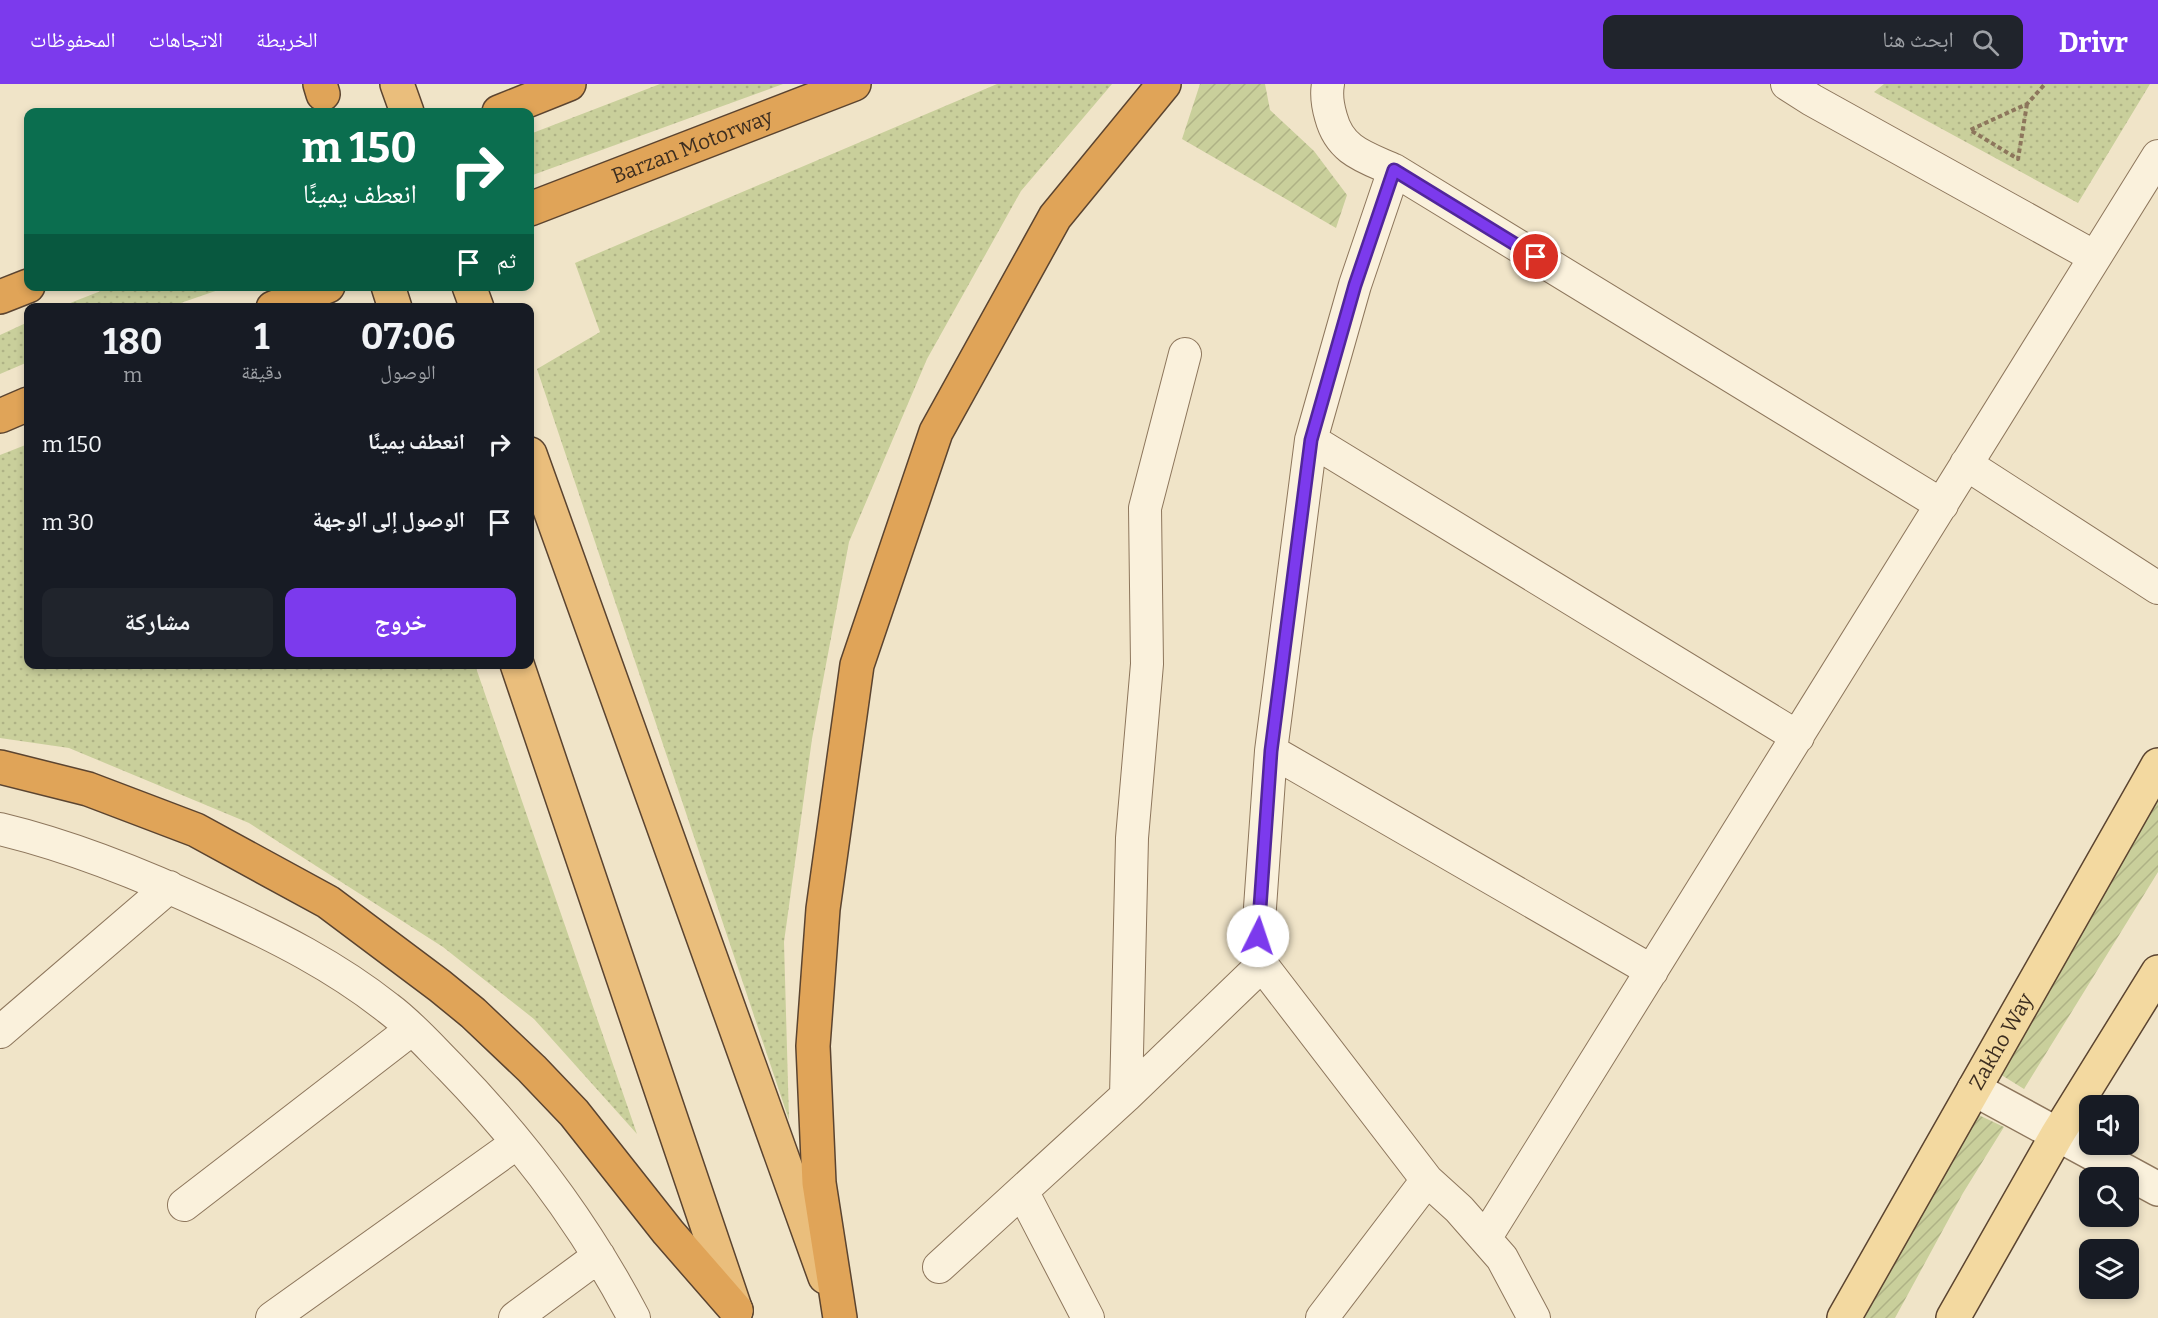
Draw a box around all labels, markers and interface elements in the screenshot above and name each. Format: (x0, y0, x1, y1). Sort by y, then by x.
search box (1603, 15, 2023, 69)
text: ابحث هنا (1882, 26, 1954, 53)
icon: search (1969, 26, 2002, 59)
text: Drivr (2059, 26, 2128, 59)
text: المحفوظات (30, 27, 115, 53)
text: الاتجاهات (148, 27, 223, 53)
text: الخريطة (256, 27, 318, 53)
street label: Barzan Motorway (608, 103, 777, 189)
text: 150 m (302, 123, 417, 173)
icon: right (438, 132, 516, 210)
text: انعطف يمينًا (303, 178, 417, 210)
pin (1510, 231, 1561, 282)
icon: arrive (1519, 240, 1552, 273)
icon: arrive (452, 246, 485, 279)
text: ثم (497, 247, 516, 274)
text: 1 (254, 315, 269, 359)
text: 07:06 (361, 315, 455, 359)
text: 180 (103, 320, 163, 364)
text: دقيقة (241, 360, 282, 384)
text: الوصول (380, 360, 436, 384)
text: m (123, 363, 142, 387)
text: انعطف يمينًا (368, 428, 465, 455)
icon: right (483, 428, 516, 461)
text: 150 m (42, 431, 102, 458)
text: الوصول إلى الوجهة (312, 506, 465, 533)
icon: arrive (483, 506, 516, 539)
text: 30 m (42, 509, 94, 536)
button: مشاركة (42, 588, 273, 657)
button: خروج (285, 588, 516, 657)
position arrow (1226, 904, 1290, 968)
street label: Zakho Way (1963, 988, 2039, 1094)
map controls (2079, 1095, 2139, 1299)
button: sound (2079, 1095, 2139, 1155)
button: search (2079, 1167, 2139, 1227)
button: layers (2079, 1239, 2139, 1299)

